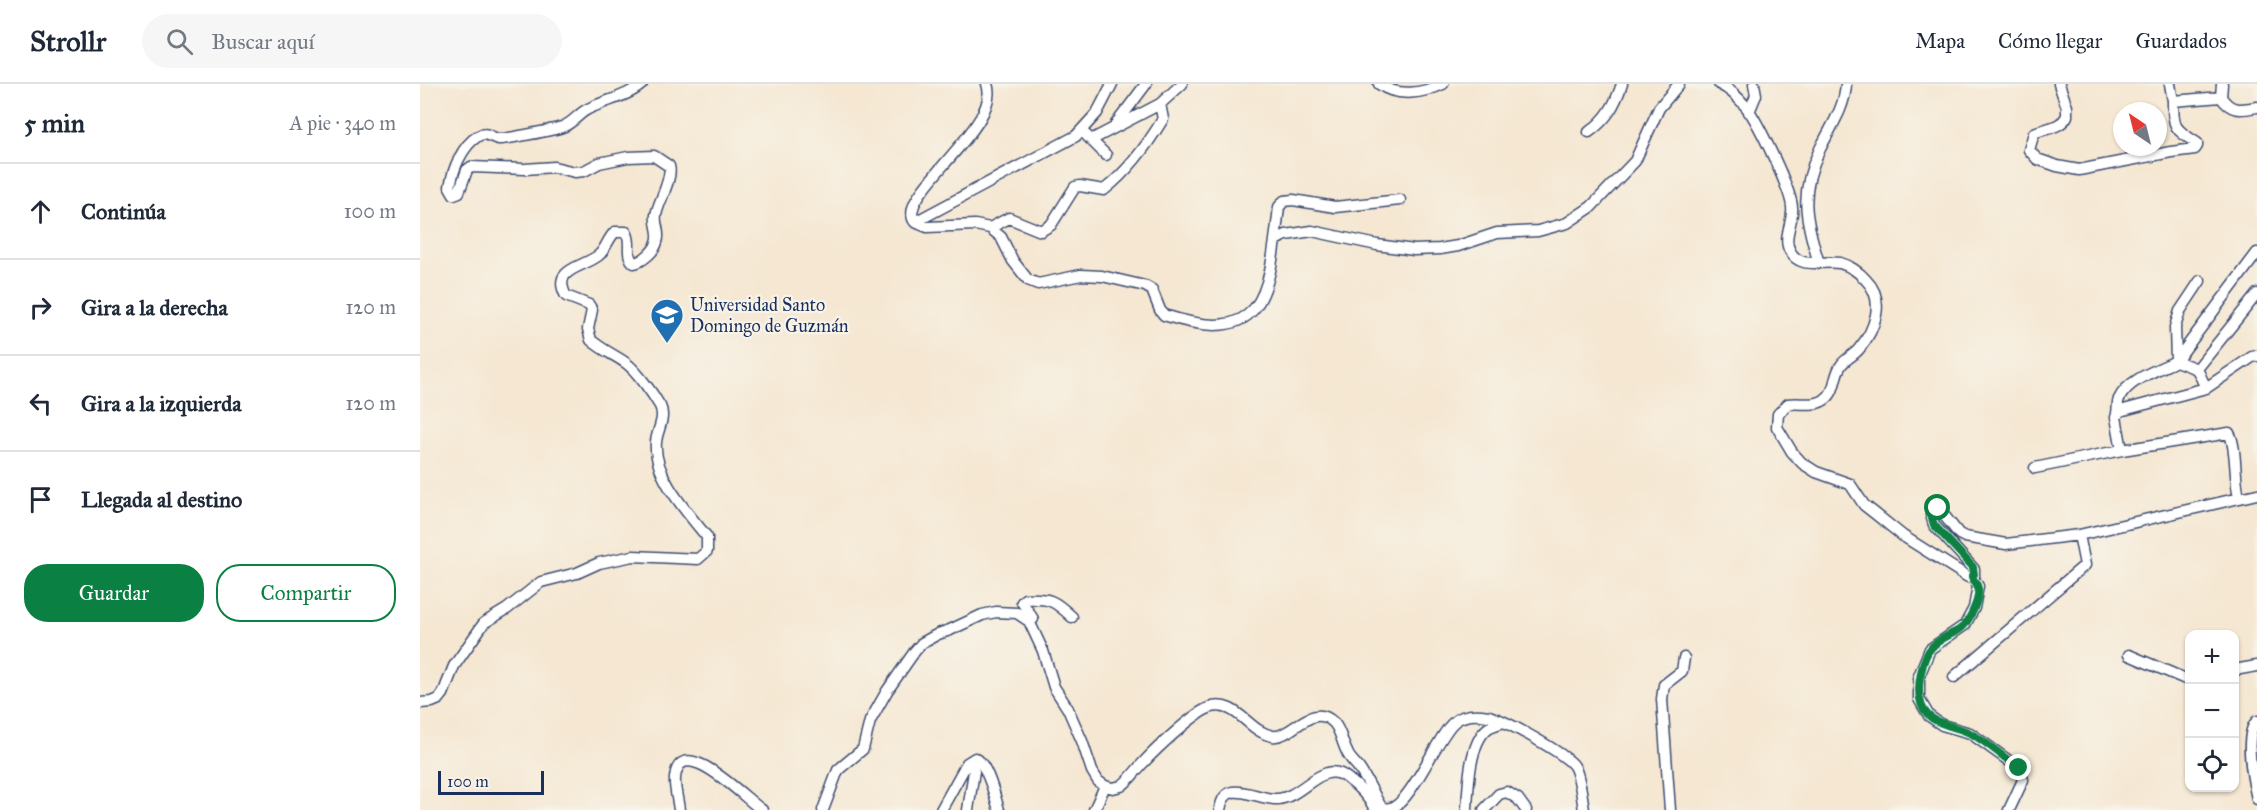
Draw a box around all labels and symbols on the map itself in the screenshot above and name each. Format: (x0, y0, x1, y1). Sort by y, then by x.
north arrow (2113, 102, 2167, 156)
place label: Universidad Santo Domingo de Guzmán (690, 294, 849, 338)
school or university icon: Universidad Santo Domingo de Guzmán (649, 297, 685, 344)
route start (1924, 494, 1950, 520)
route end (2005, 754, 2031, 780)
scale bar (438, 768, 544, 796)

